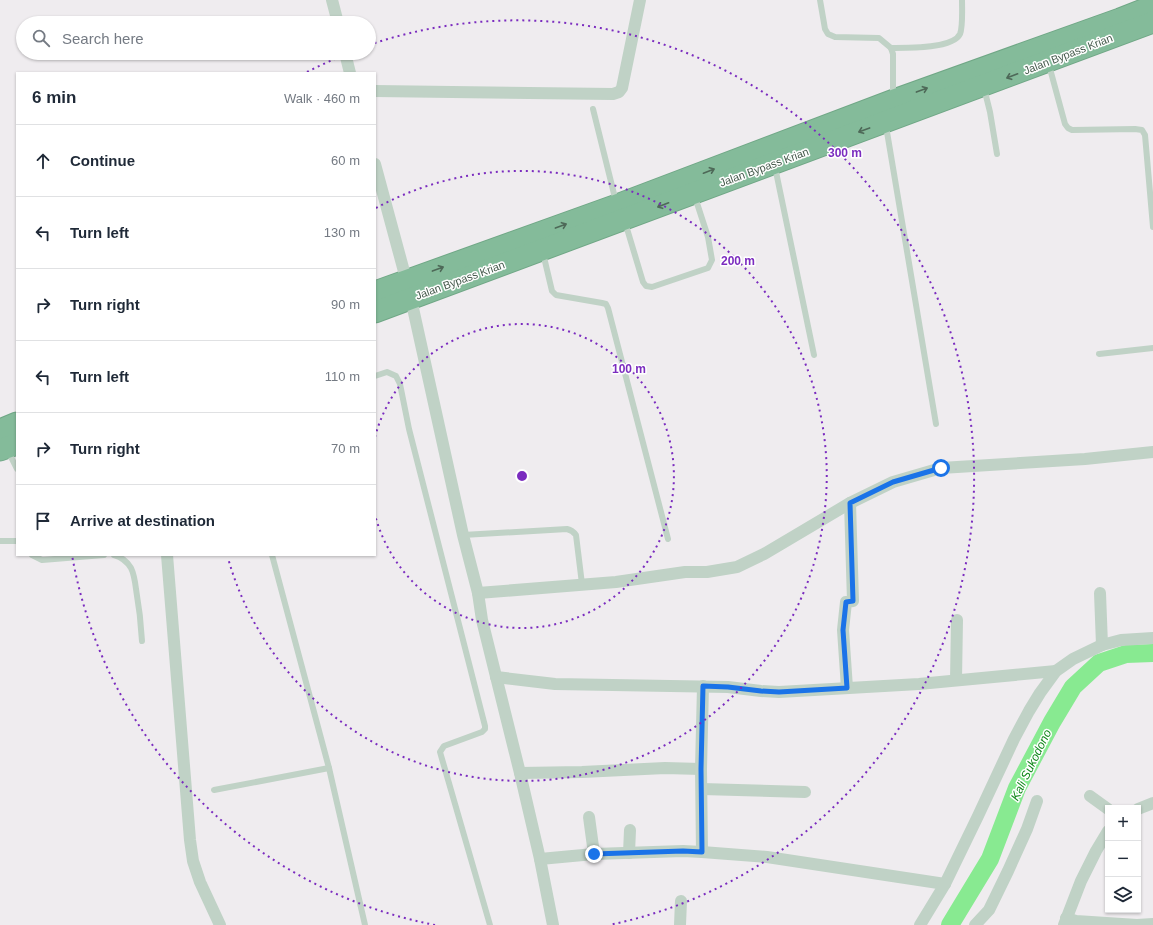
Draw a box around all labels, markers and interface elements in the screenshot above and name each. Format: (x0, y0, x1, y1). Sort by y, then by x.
search box (16, 16, 376, 60)
icon: search (30, 27, 52, 49)
text: Search here (62, 30, 144, 47)
street label: Jalan Bypass Krian (1022, 32, 1114, 76)
one-way arrow (1006, 72, 1018, 80)
one-way arrow (916, 86, 928, 94)
text: 6 min (32, 88, 76, 107)
text: Walk · 460 m (284, 91, 360, 106)
one-way arrow (858, 127, 870, 135)
street label: Jalan Bypass Krian (718, 145, 810, 189)
text: 300 m (828, 146, 862, 160)
icon: ahead (32, 150, 54, 172)
text: Continue (70, 152, 135, 169)
text: 60 m (331, 153, 360, 168)
one-way arrow (702, 166, 714, 174)
one-way arrow (657, 201, 669, 209)
one-way arrow (554, 221, 566, 229)
icon: left (32, 222, 54, 244)
text: Turn left (70, 224, 129, 241)
text: 130 m (324, 225, 360, 240)
text: 200 m (721, 254, 755, 268)
street label: Jalan Bypass Krian (414, 258, 506, 302)
one-way arrow (432, 265, 444, 273)
icon: right (32, 294, 54, 316)
text: Turn right (70, 296, 140, 313)
text: 90 m (331, 297, 360, 312)
text: 100 m (612, 362, 646, 376)
icon: left (32, 366, 54, 388)
text: Turn left (70, 368, 129, 385)
text: 110 m (325, 369, 360, 384)
icon: right (32, 438, 54, 460)
text: Turn right (70, 440, 140, 457)
text: 70 m (331, 441, 360, 456)
route start (932, 459, 950, 477)
centre of rings (515, 469, 529, 483)
icon: arrive (32, 510, 54, 532)
text: Arrive at destination (70, 512, 215, 529)
water label: Kali Sukodono (1008, 727, 1054, 803)
map controls (1105, 805, 1141, 913)
button: + (1105, 805, 1141, 841)
button: − (1105, 841, 1141, 877)
route end (585, 845, 603, 863)
button: layers (1105, 877, 1141, 913)

